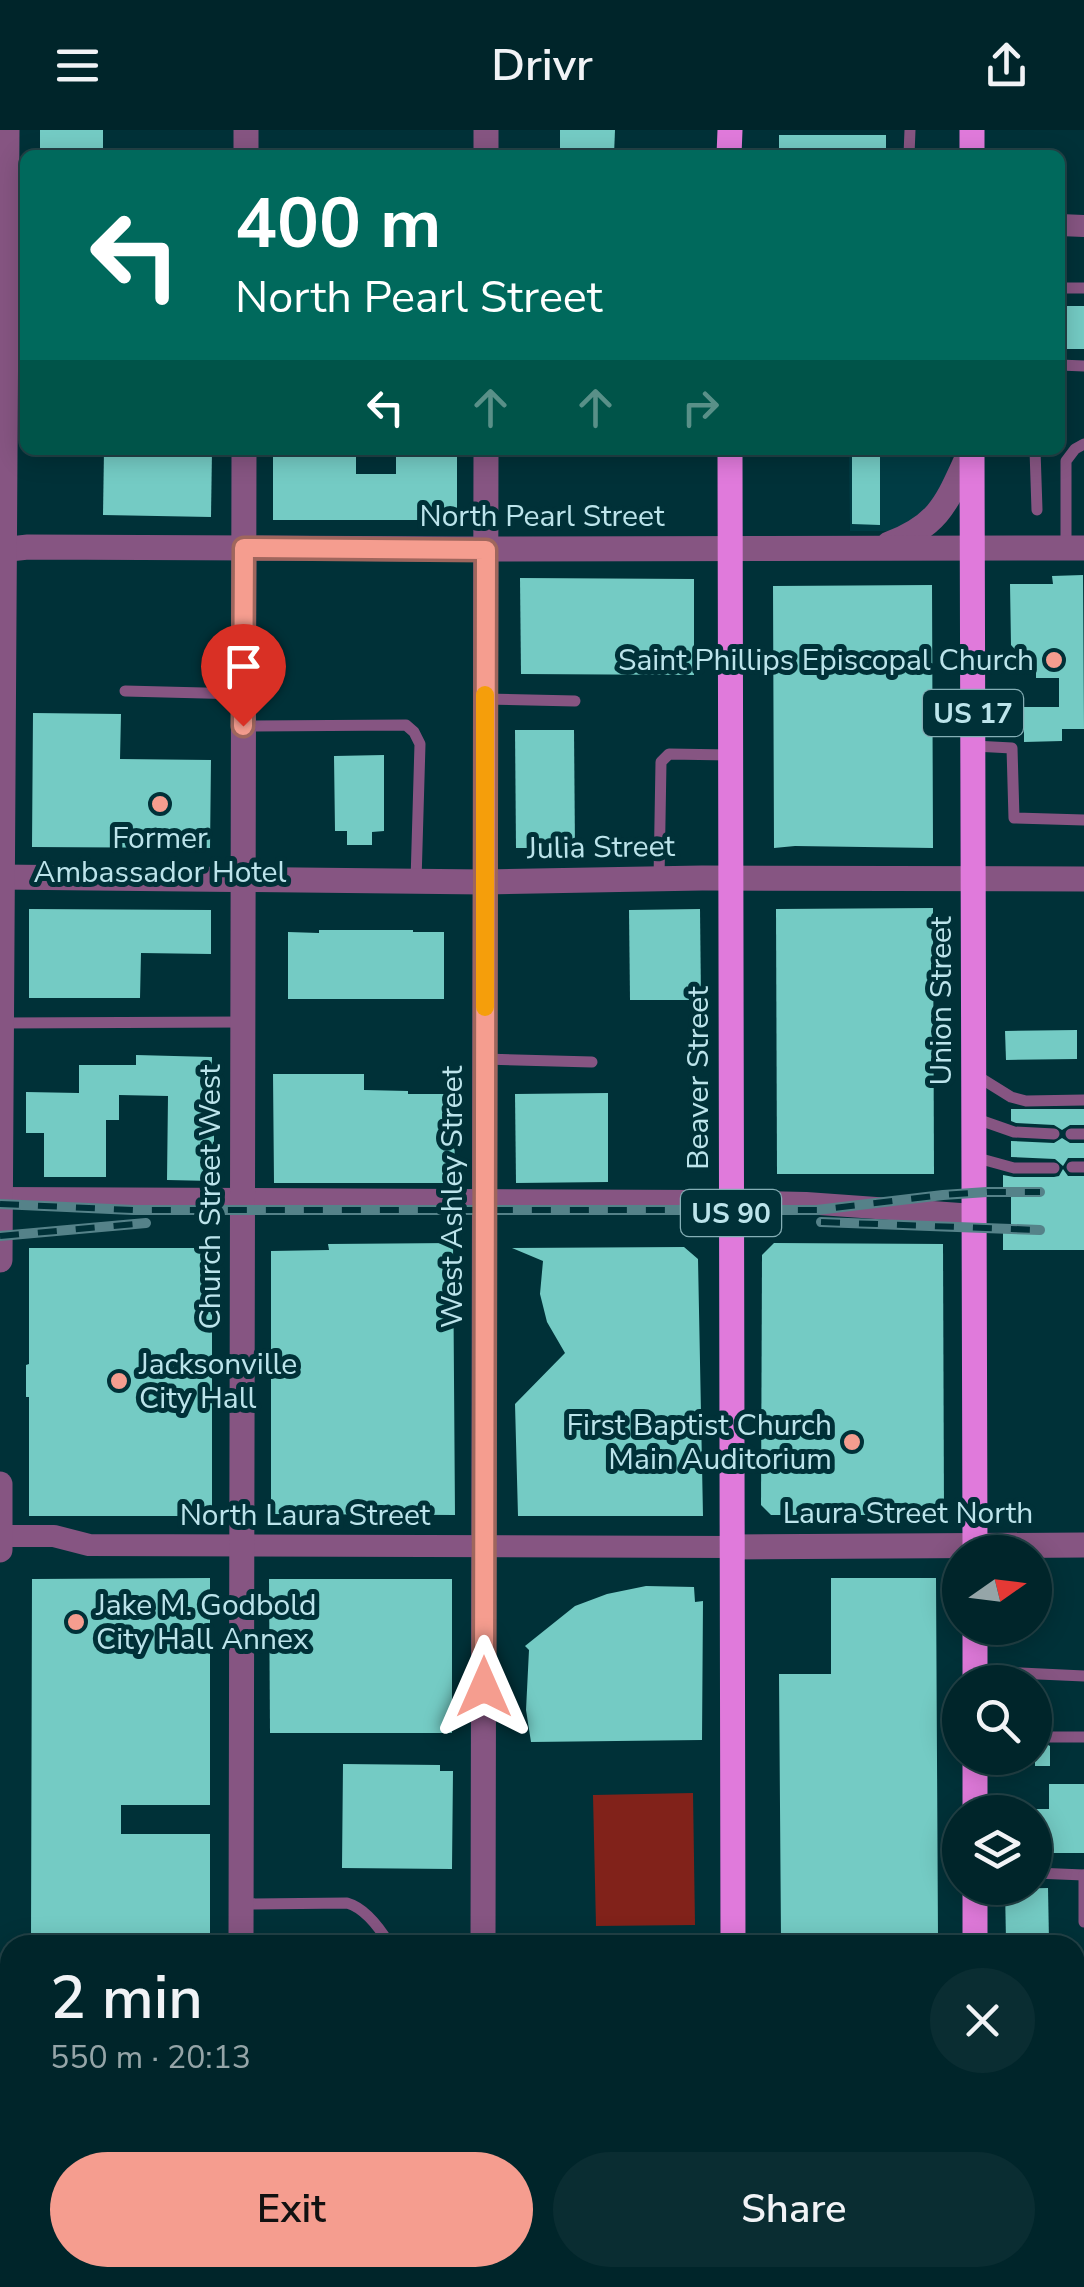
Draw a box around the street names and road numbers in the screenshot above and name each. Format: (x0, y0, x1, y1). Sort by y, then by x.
street label: North Pearl Street (419, 496, 665, 537)
road number: US 17 (923, 690, 1023, 736)
street label: Julia Street (526, 826, 676, 869)
street label: Union Street (921, 916, 962, 1086)
street label: Beaver Street (678, 986, 719, 1170)
street label: Church Street West (190, 1064, 231, 1329)
street label: West Ashley Street (432, 1065, 473, 1328)
road number: US 90 (681, 1190, 781, 1236)
street label: Laura Street North (783, 1493, 1033, 1534)
street label: North Laura Street (180, 1495, 431, 1536)

